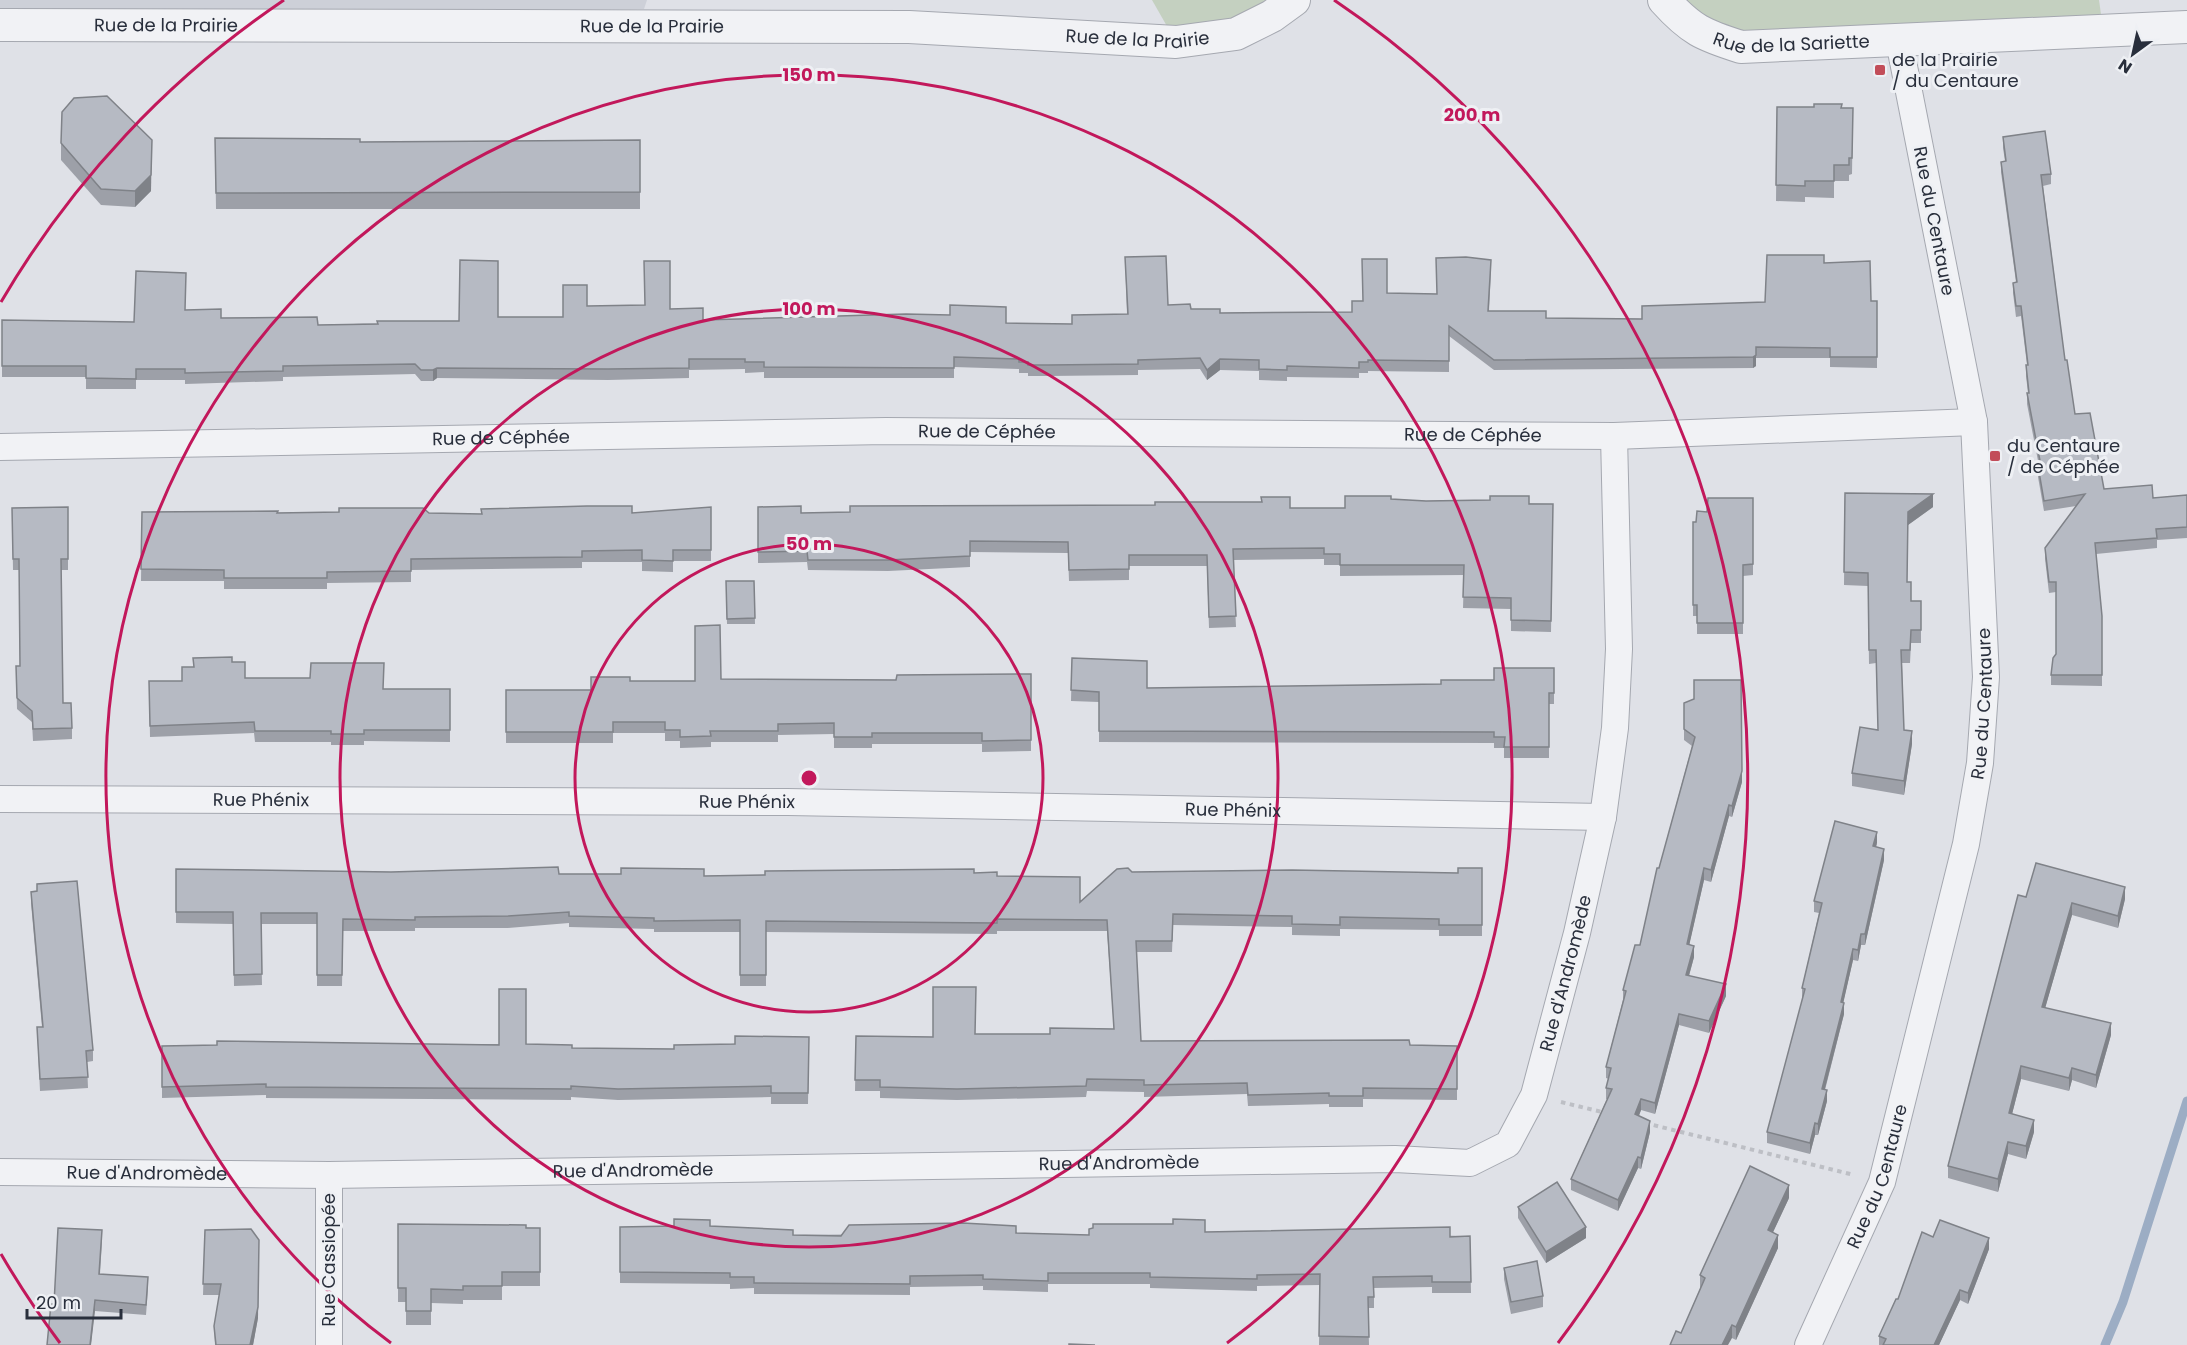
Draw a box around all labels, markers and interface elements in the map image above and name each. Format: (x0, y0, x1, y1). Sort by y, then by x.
street label: Rue de la Prairie (94, 12, 238, 38)
street label: Rue de la Prairie (580, 13, 724, 39)
street label: Rue de la Prairie (1065, 23, 1211, 55)
north arrow (2103, 24, 2163, 84)
street label: Rue de la Sariette (1710, 26, 1870, 60)
place label: de la Prairie / du Centaure (1892, 47, 2019, 93)
text: N (2114, 53, 2136, 79)
text: 150 m (782, 62, 836, 87)
marker: de la Prairie / du Centaure (1873, 63, 1887, 77)
text: 200 m (1444, 102, 1500, 127)
street label: Rue du Centaure (1908, 144, 1961, 298)
text: 100 m (782, 296, 836, 321)
street label: Rue de Céphée (918, 418, 1056, 444)
street label: Rue de Céphée (1404, 422, 1542, 448)
street label: Rue de Céphée (432, 424, 570, 451)
place label: du Centaure / de Céphée (2007, 433, 2120, 479)
marker: du Centaure / de Céphée (1988, 449, 2002, 463)
text: 50 m (786, 531, 832, 556)
street label: Rue du Centaure (1964, 627, 1998, 781)
centre of rings (799, 768, 819, 788)
street label: Rue Phénix (213, 787, 310, 812)
street label: Rue Phénix (699, 789, 796, 814)
street label: Rue Phénix (1185, 796, 1282, 823)
street label: Rue d'Andromède (1533, 893, 1597, 1054)
street label: Rue du Centaure (1840, 1101, 1913, 1252)
street label: Rue d'Andromède (1038, 1149, 1199, 1176)
street label: Rue d'Andromède (552, 1156, 713, 1184)
street label: Rue d'Andromède (67, 1160, 227, 1186)
street label: Rue Cassiopée (316, 1193, 341, 1327)
scale bar (27, 1282, 122, 1320)
text: 20 m (36, 1290, 81, 1315)

